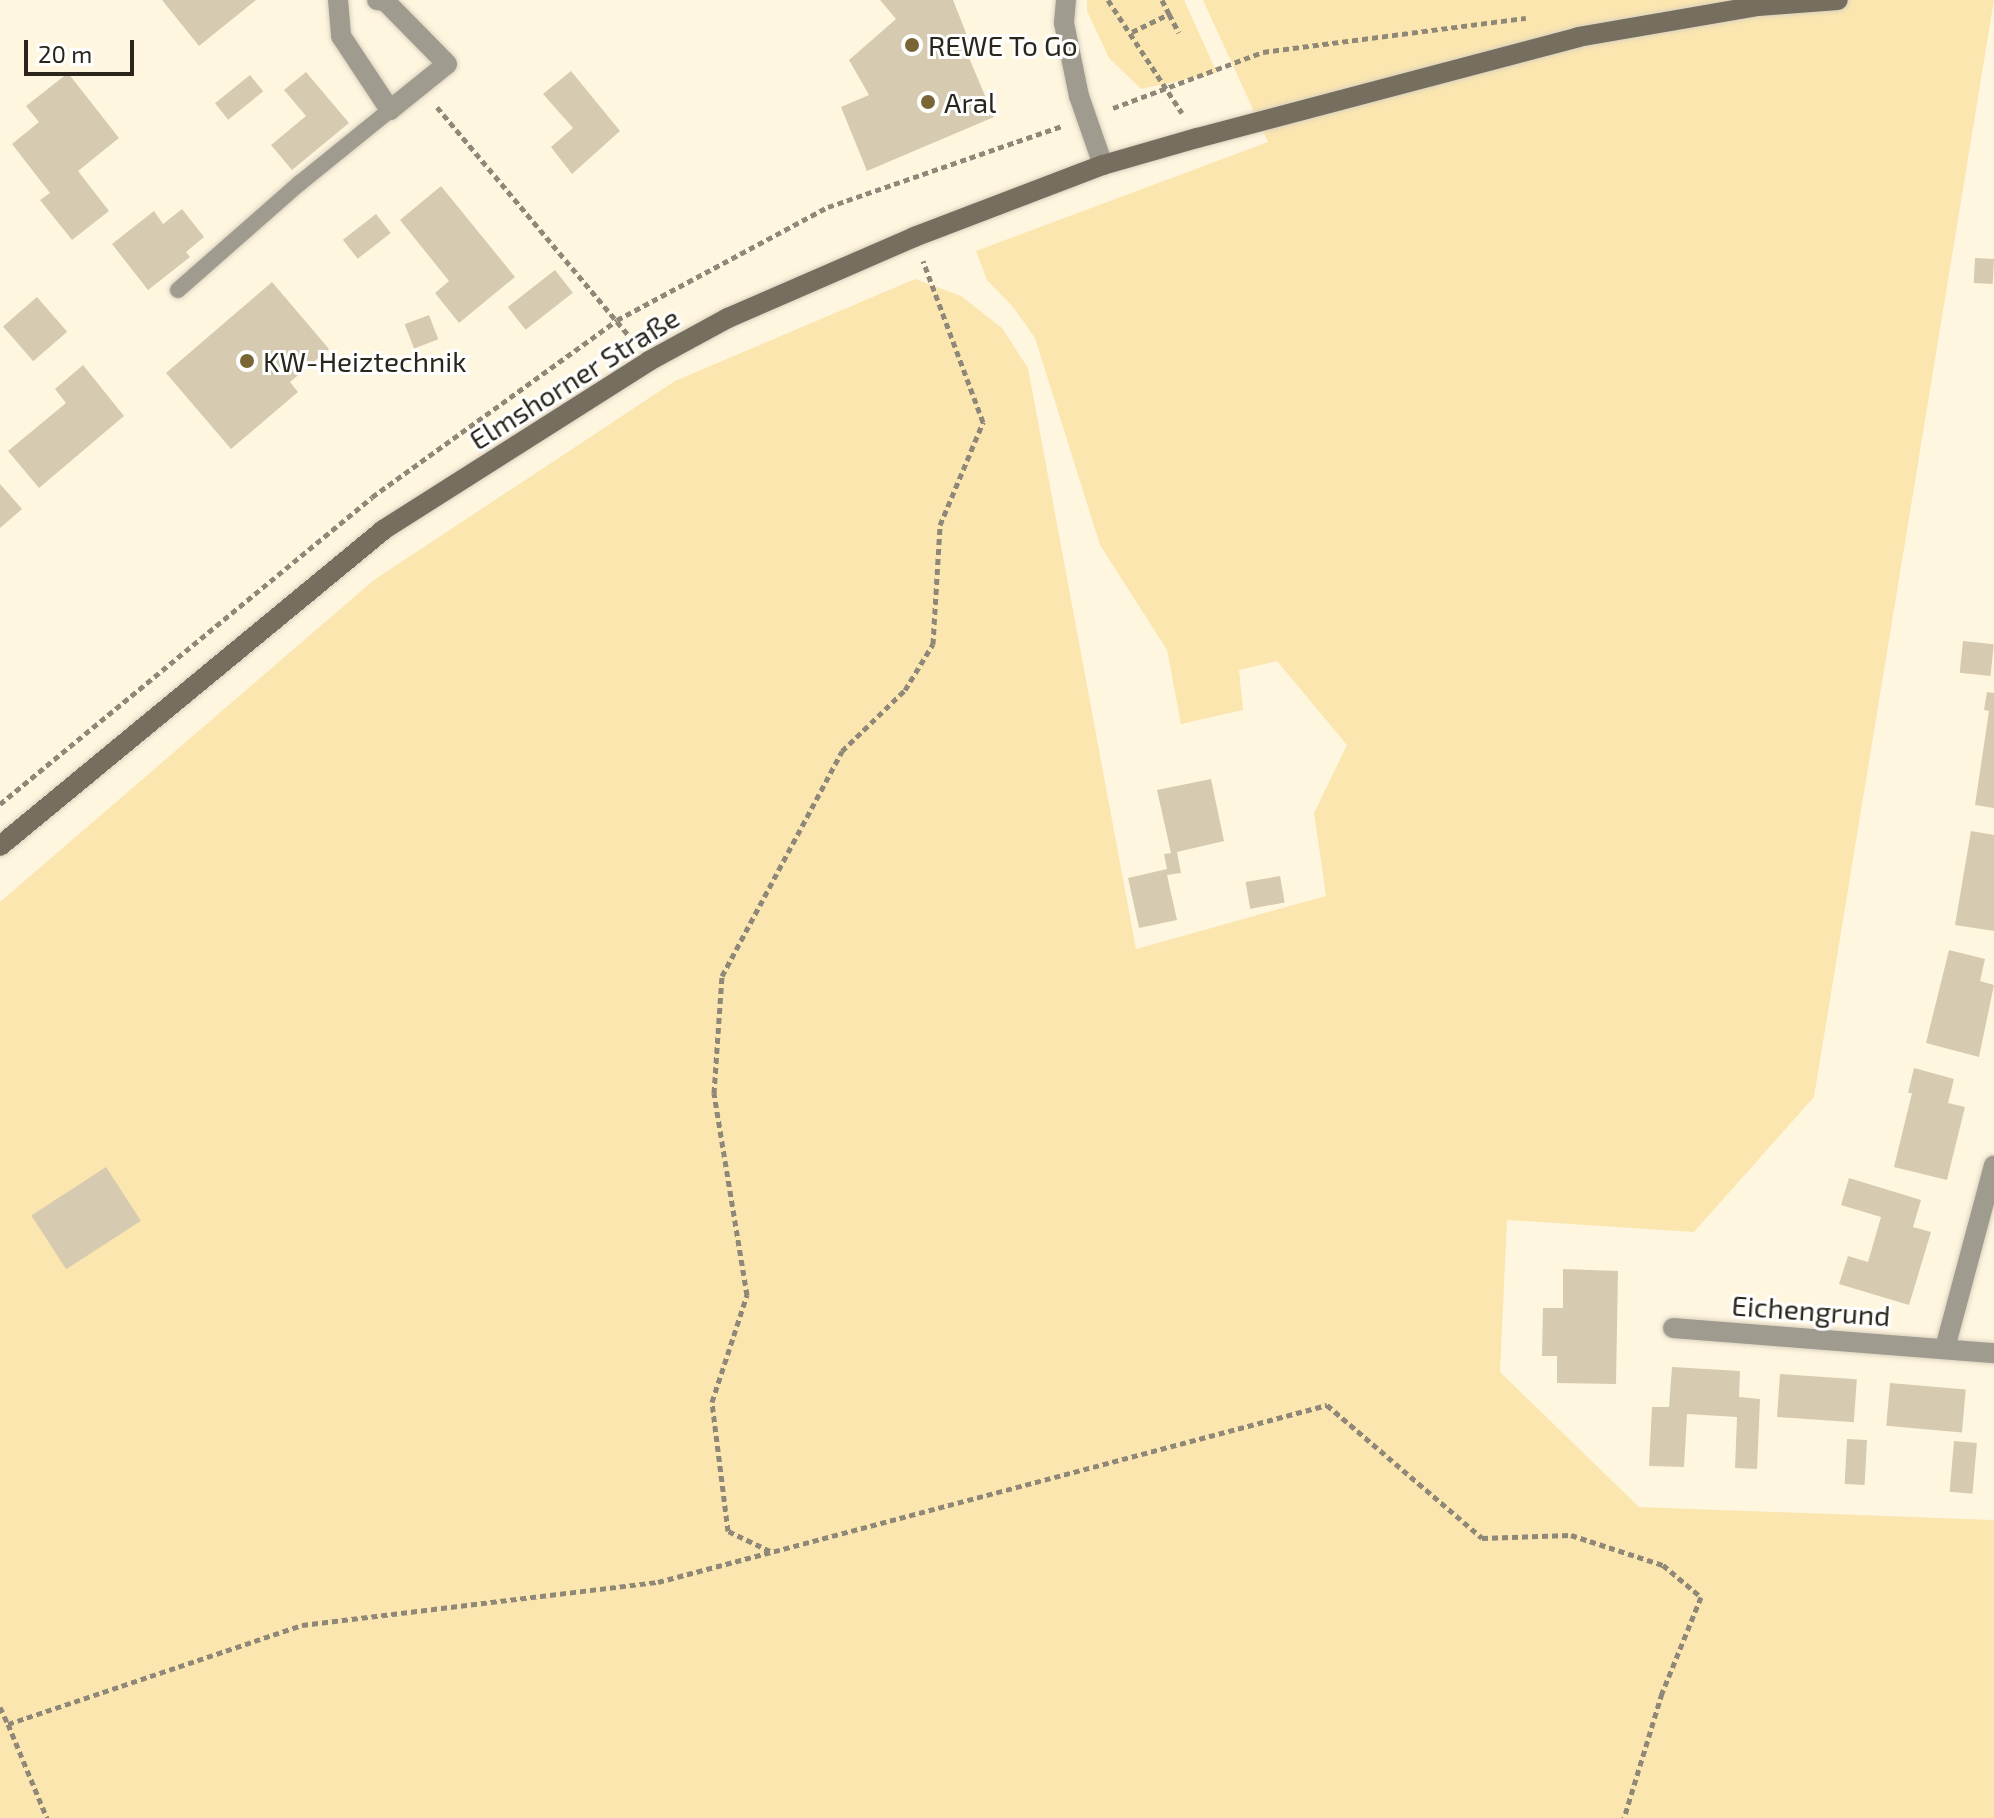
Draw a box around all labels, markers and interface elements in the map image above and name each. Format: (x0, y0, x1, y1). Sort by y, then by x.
scale bar (28, 24, 138, 74)
place label: REWE To Go (928, 28, 1078, 62)
marker: REWE To Go (903, 36, 921, 54)
text: 20 m (38, 39, 92, 68)
place label: Aral (944, 85, 996, 119)
marker: Aral (919, 93, 937, 111)
street label: Elmshorner Straße (463, 300, 685, 456)
place label: KW-Heiztechnik (263, 344, 466, 378)
marker: KW-Heiztechnik (238, 352, 256, 370)
street label: Eichengrund (1731, 1288, 1891, 1332)

